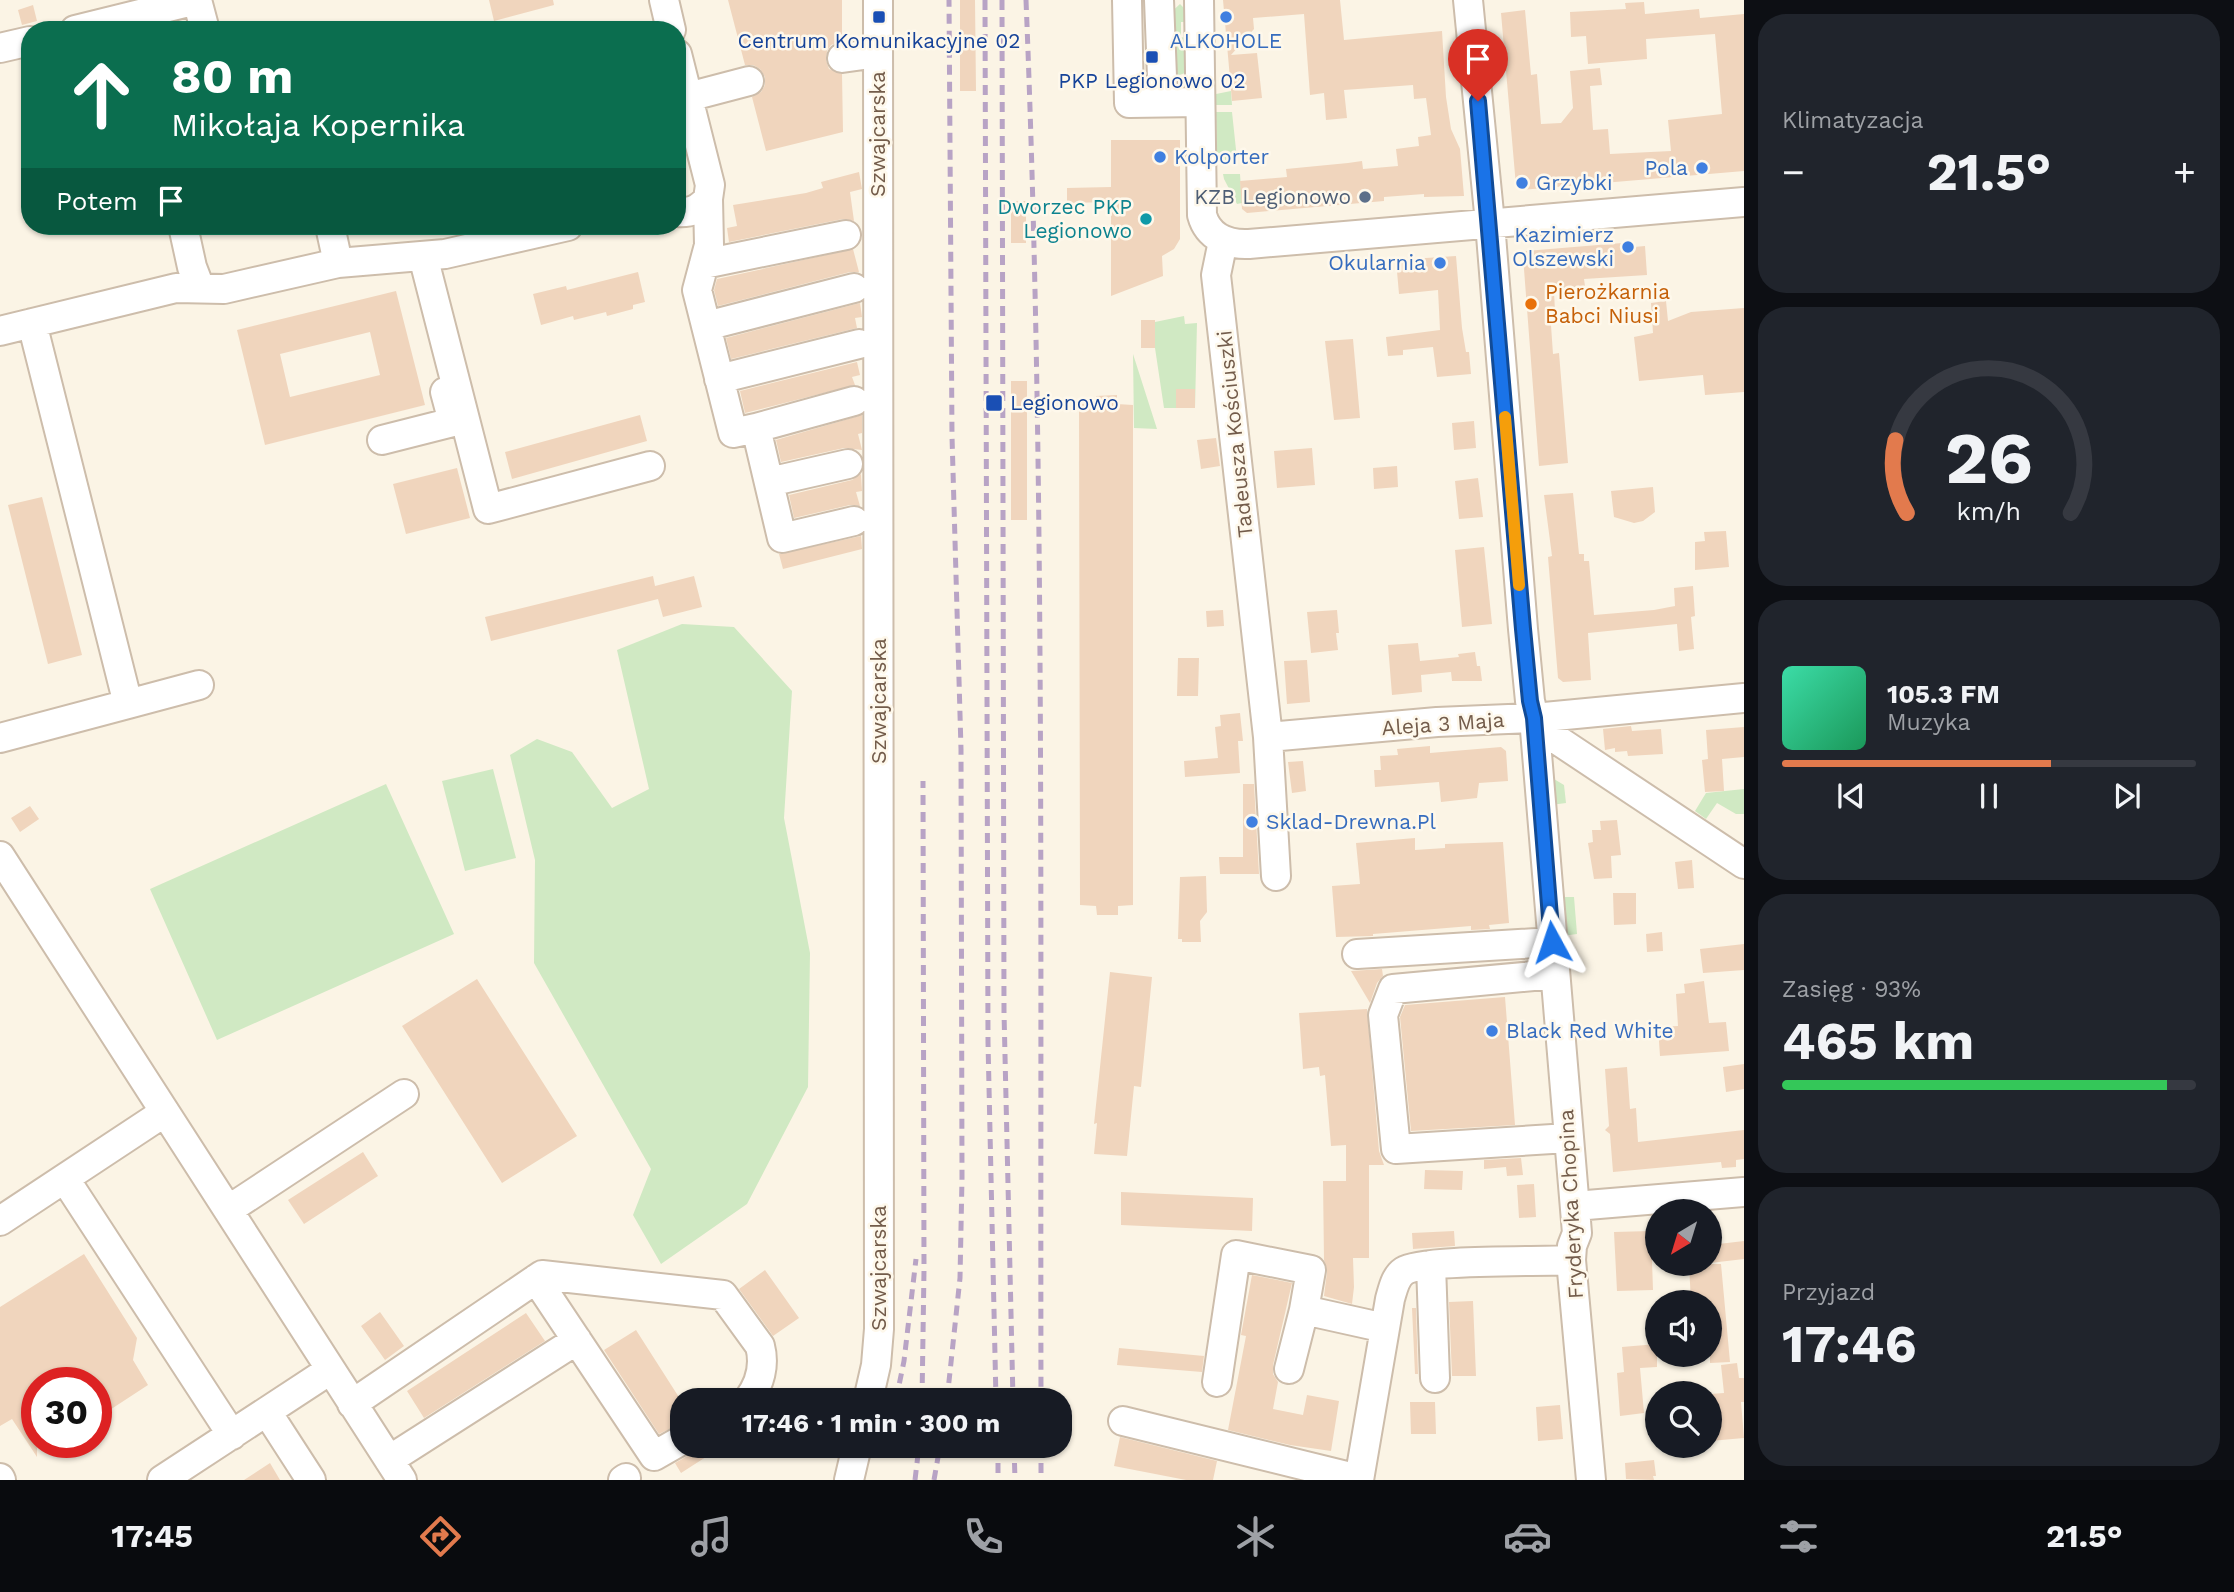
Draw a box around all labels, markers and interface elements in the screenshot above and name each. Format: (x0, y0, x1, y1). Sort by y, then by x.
marker: Centrum Komunikacyjne 02 (871, 9, 887, 25)
marker: ALKOHOLE (1218, 9, 1234, 25)
place label: Centrum Komunikacyjne 02 (738, 28, 1020, 53)
place label: ALKOHOLE (1170, 28, 1282, 53)
pin (1448, 29, 1508, 101)
icon: arrive (1459, 40, 1497, 78)
text: 80 m (171, 47, 293, 105)
icon: ahead (56, 49, 147, 140)
marker: PKP Legionowo 02 (1144, 49, 1160, 65)
place label: PKP Legionowo 02 (1058, 68, 1246, 93)
street label: Szwajcarska (865, 71, 890, 197)
text: Mikołaja Kopernika (171, 106, 465, 144)
text: Klimatyzacja (1782, 107, 1924, 134)
text: 21.5° (1927, 142, 2051, 203)
place label: Kolporter (1174, 144, 1270, 169)
marker: Kolporter (1152, 149, 1168, 165)
text: − (1782, 150, 1805, 194)
text: + (2173, 150, 2196, 194)
place label: Pola (1644, 155, 1688, 180)
marker: Pola (1694, 160, 1710, 176)
place label: Grzybki (1536, 170, 1612, 195)
marker: Grzybki (1514, 175, 1530, 191)
icon: arrive (152, 182, 190, 220)
place label: KZB Legionowo (1194, 184, 1351, 209)
text: Potem (56, 186, 138, 216)
marker: KZB Legionowo (1357, 189, 1373, 205)
place label: Dworzec PKP Legionowo (997, 194, 1132, 243)
marker: Dworzec PKP Legionowo (1138, 211, 1154, 227)
place label: Kazimierz Olszewski (1512, 222, 1614, 271)
marker: Kazimierz Olszewski (1620, 239, 1636, 255)
place label: Okularnia (1328, 250, 1426, 275)
marker: Okularnia (1432, 255, 1448, 271)
place label: Pierożkarnia Babci Niusi (1545, 279, 1670, 328)
marker: Pierożkarnia Babci Niusi (1523, 296, 1539, 312)
street label: Tadeusza Kościuszki (1211, 329, 1258, 539)
place label: Legionowo (1010, 390, 1119, 415)
marker: Legionowo (984, 393, 1004, 413)
text: 26 (1945, 415, 2033, 501)
text: km/h (1957, 497, 2021, 526)
street label: Szwajcarska (866, 638, 891, 764)
text: 105.3 FM (1887, 679, 2000, 709)
street label: Aleja 3 Maja (1381, 707, 1505, 740)
text: Muzyka (1887, 709, 1971, 736)
icon: previous (1832, 777, 1870, 815)
icon: pause (1970, 777, 2008, 815)
icon: next (2108, 777, 2146, 815)
place label: Sklad-Drewna.Pl (1266, 809, 1437, 834)
marker: Sklad-Drewna.Pl (1244, 814, 1260, 830)
position arrow (1515, 905, 1589, 979)
text: Zasięg · 93% (1782, 976, 1921, 1003)
text: 465 km (1782, 1011, 1974, 1072)
place label: Black Red White (1506, 1018, 1674, 1043)
marker: Black Red White (1484, 1023, 1500, 1039)
street label: Fryderyka Chopina (1553, 1108, 1588, 1300)
north arrow (1645, 1199, 1722, 1276)
map controls (1645, 1199, 1722, 1458)
street label: Szwajcarska (866, 1205, 891, 1331)
text: Przyjazd (1782, 1279, 1875, 1306)
button: sound (1645, 1290, 1722, 1367)
text: 17:46 (1782, 1314, 1916, 1375)
speed limit sign: 30 (21, 1367, 112, 1458)
button: search (1645, 1381, 1722, 1458)
text: 17:46 · 1 min · 300 m (742, 1408, 1000, 1438)
icon: directions (416, 1512, 465, 1561)
icon: music (687, 1512, 736, 1561)
icon: phone (959, 1512, 1008, 1561)
icon: climate (1231, 1512, 1280, 1561)
icon: car (1503, 1512, 1552, 1561)
icon: filters (1774, 1512, 1823, 1561)
text: 17:45 (111, 1517, 193, 1555)
text: 21.5° (2046, 1517, 2123, 1555)

